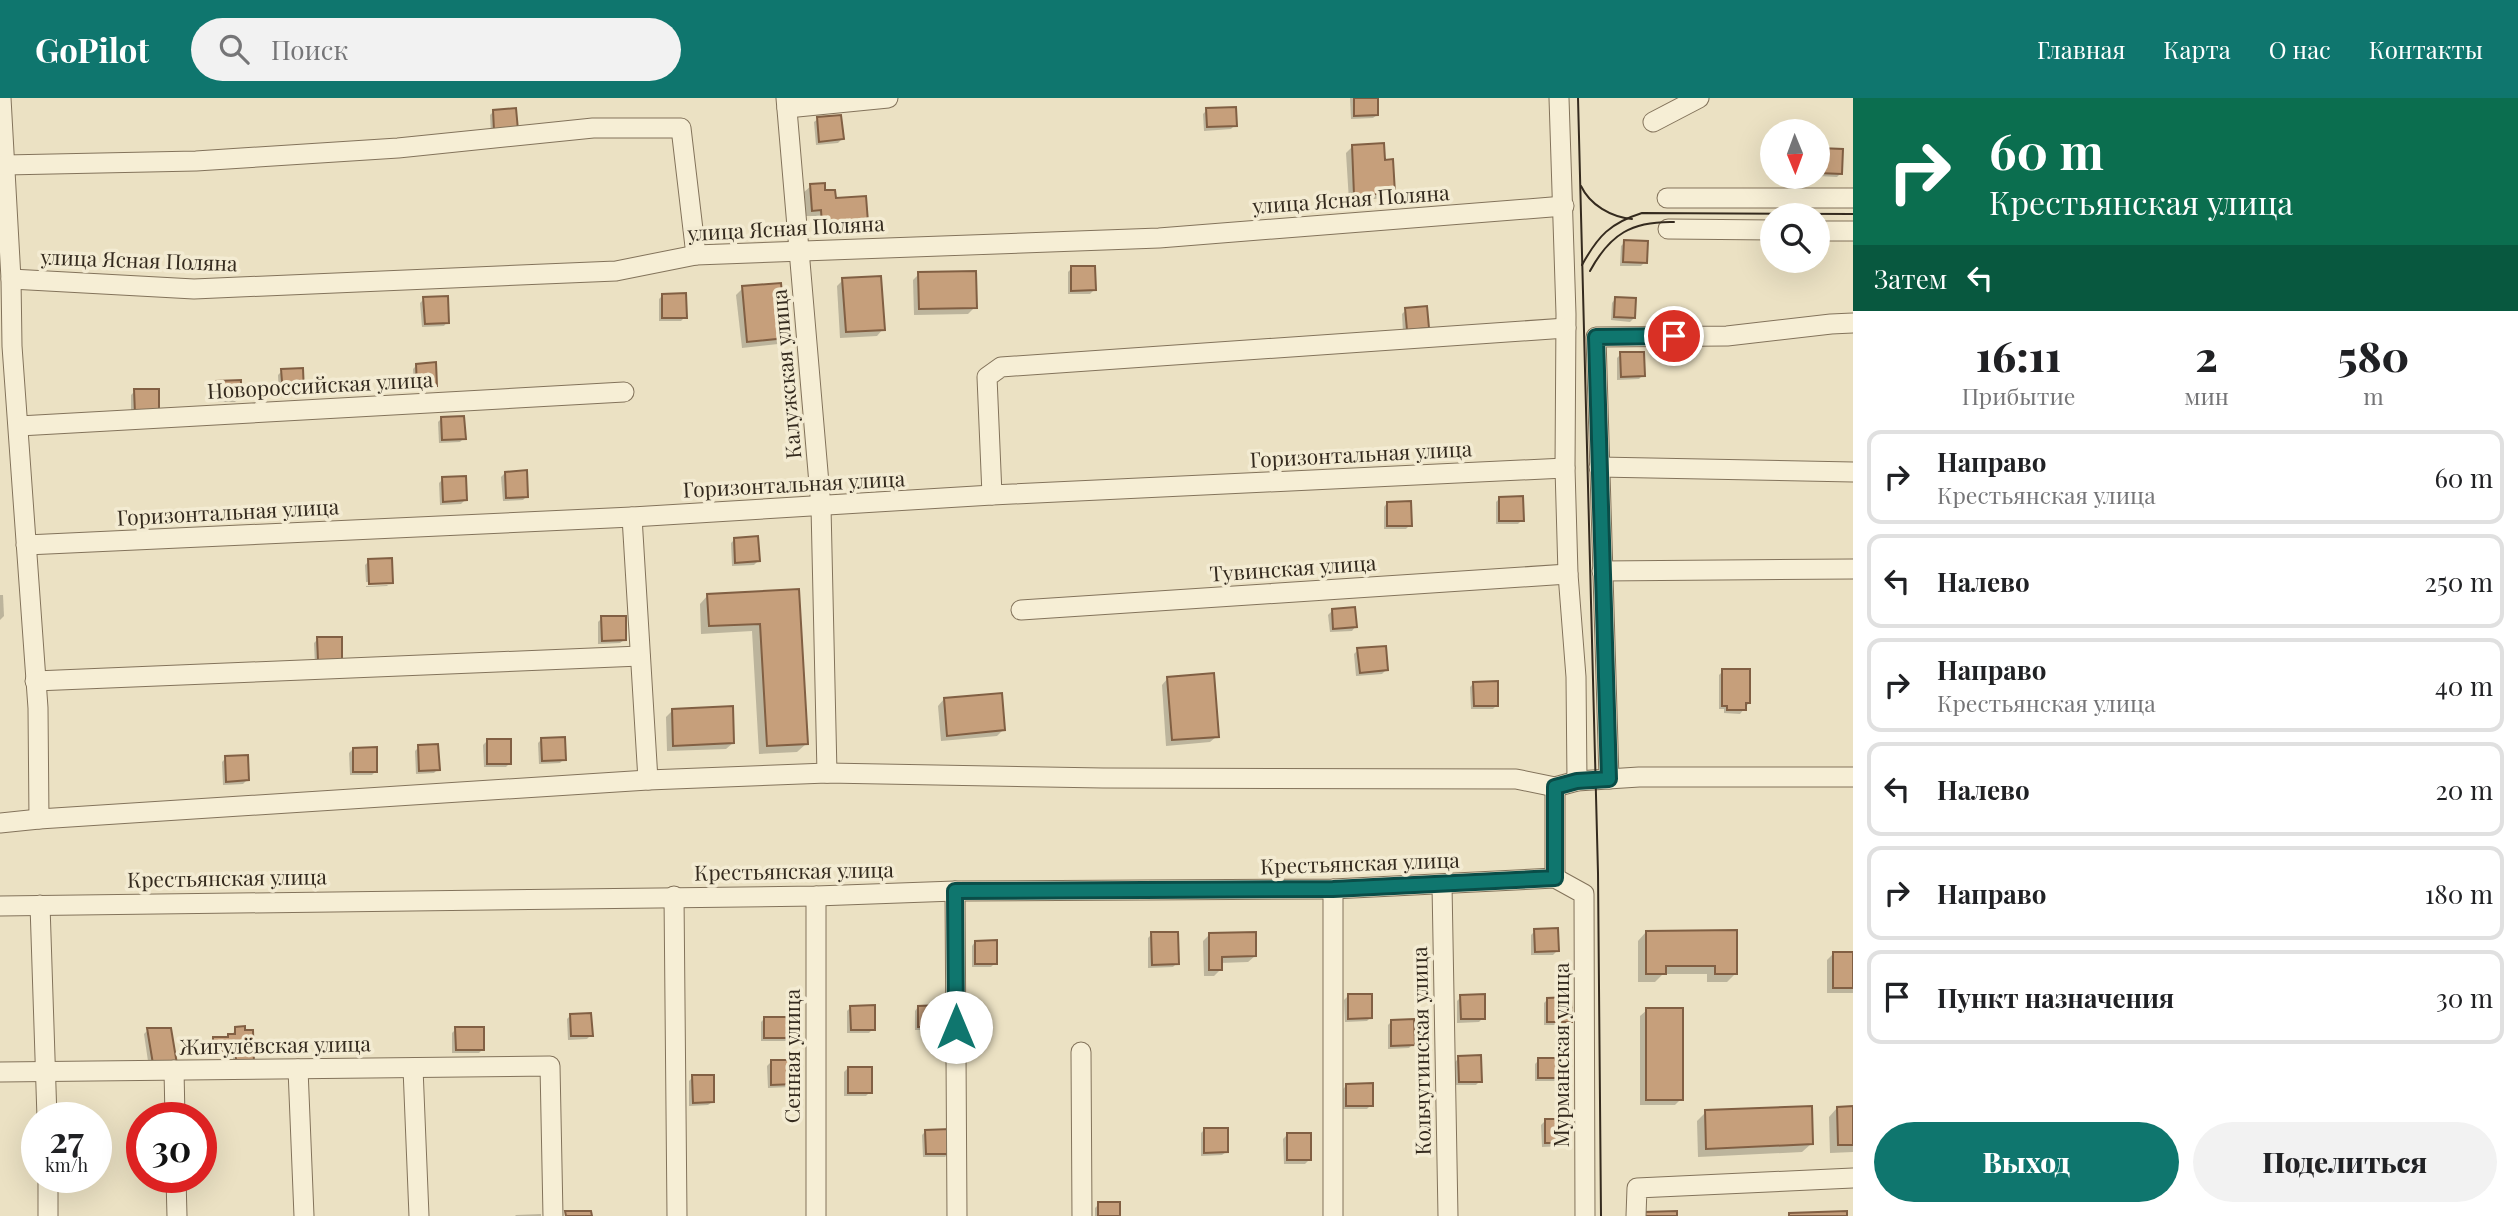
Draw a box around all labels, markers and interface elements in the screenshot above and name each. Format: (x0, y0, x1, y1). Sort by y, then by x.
search box (191, 18, 681, 81)
text: GoPilot (35, 27, 149, 71)
icon: search (215, 30, 253, 68)
text: Поиск (271, 32, 348, 67)
text: Главная (2037, 33, 2125, 65)
text: Карта (2163, 33, 2231, 65)
text: О нас (2269, 33, 2331, 65)
text: Контакты (2369, 33, 2483, 65)
text: 60 m (1989, 117, 2104, 182)
north arrow (1760, 119, 1830, 189)
map controls (1760, 119, 1830, 273)
icon: right (1874, 126, 1965, 217)
street label: улица Ясная Поляна (1251, 177, 1451, 219)
text: Крестьянская улица (1989, 180, 2293, 223)
button: search (1760, 203, 1830, 273)
street label: улица Ясная Поляна (686, 208, 886, 246)
street label: улица Ясная Поляна (39, 242, 239, 276)
icon: left (1961, 259, 1999, 297)
text: Затем (1874, 261, 1947, 296)
street label: Калужская улица (764, 288, 806, 460)
pin (1644, 306, 1704, 366)
icon: arrive (1655, 317, 1693, 355)
text: 16:11 (1976, 327, 2061, 383)
text: 2 (2195, 327, 2218, 383)
text: 580 (2338, 327, 2409, 383)
street label: Новороссийская улица (206, 364, 434, 404)
text: Прибытие (1962, 380, 2075, 411)
text: мин (2184, 380, 2229, 411)
text: m (2363, 380, 2384, 411)
street label: Горизонтальная улица (1249, 433, 1473, 473)
text: Направо (1937, 444, 2046, 479)
icon: right (1878, 458, 1916, 496)
text: 60 m (2434, 460, 2493, 495)
street label: Горизонтальная улица (682, 463, 906, 503)
text: Крестьянская улица (1937, 479, 2156, 510)
street label: Горизонтальная улица (116, 491, 340, 531)
street label: Тувинская улица (1209, 547, 1378, 587)
icon: left (1878, 562, 1916, 600)
text: Налево (1937, 564, 2030, 599)
text: 250 m (2425, 564, 2493, 599)
text: Направо (1937, 652, 2046, 687)
icon: right (1878, 666, 1916, 704)
text: 40 m (2435, 668, 2493, 703)
text: Крестьянская улица (1937, 687, 2156, 718)
icon: left (1878, 770, 1916, 808)
text: Налево (1937, 772, 2030, 807)
text: 20 m (2435, 772, 2493, 807)
street label: Крестьянская улица (1260, 845, 1461, 879)
street label: Крестьянская улица (694, 854, 895, 886)
street label: Крестьянская улица (127, 861, 328, 893)
icon: right (1878, 874, 1916, 912)
text: Направо (1937, 876, 2046, 911)
text: 180 m (2425, 876, 2493, 911)
street label: Кольчугинская улица (1404, 946, 1436, 1156)
street label: Мурманская улица (1546, 962, 1574, 1147)
icon: arrive (1878, 978, 1916, 1016)
text: Пункт назначения (1937, 980, 2174, 1015)
text: 30 m (2436, 980, 2493, 1015)
street label: Сенная улица (777, 988, 805, 1123)
position arrow (919, 990, 993, 1064)
street label: Жигулёвская улица (179, 1028, 372, 1060)
speed limit sign: 30 (126, 1102, 217, 1193)
text: 27 (49, 1115, 84, 1162)
button: Выход (1874, 1122, 2179, 1202)
button: Поделиться (2193, 1122, 2497, 1202)
text: km/h (45, 1153, 88, 1177)

